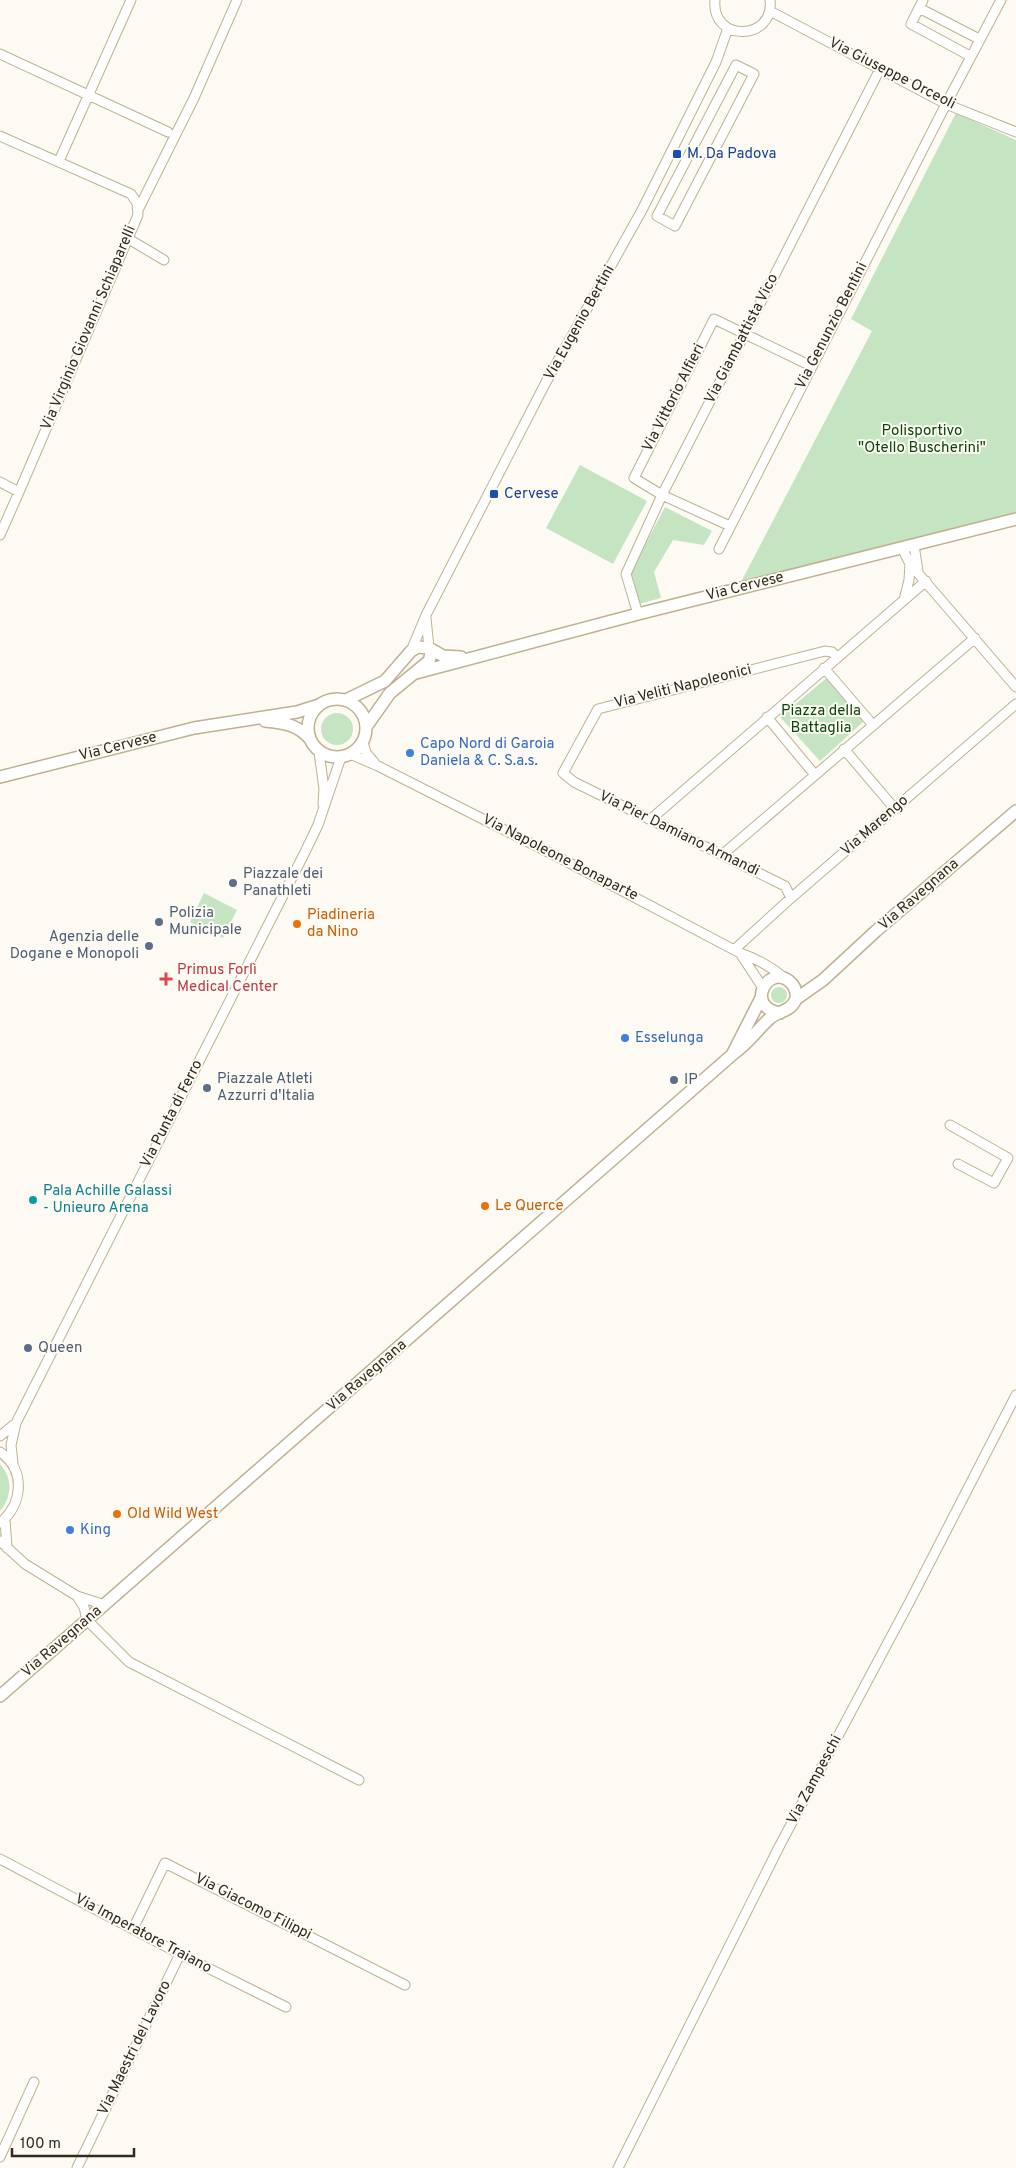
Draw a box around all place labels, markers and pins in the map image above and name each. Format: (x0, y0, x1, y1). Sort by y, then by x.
place label: M. Da Padova (687, 145, 777, 164)
marker: M. Da Padova (671, 148, 683, 160)
place label: Cervese (504, 485, 558, 504)
marker: Cervese (488, 488, 500, 500)
place label: Capo Nord di Garoia Daniela & C. S.a.s. (420, 735, 554, 771)
marker: Capo Nord di Garoia Daniela & C. S.a.s. (404, 747, 416, 759)
place label: Piazzale dei Panathleti (243, 865, 323, 901)
marker: Piazzale dei Panathleti (227, 877, 239, 889)
place label: Polizia Municipale (169, 904, 242, 940)
place label: Piadineria da Nino (307, 906, 375, 942)
marker: Polizia Municipale (153, 916, 165, 928)
marker: Piadineria da Nino (291, 918, 303, 930)
place label: Agenzia delle Dogane e Monopoli (10, 928, 139, 964)
marker: Agenzia delle Dogane e Monopoli (143, 940, 155, 952)
place label: Primus Forlì Medical Center (177, 961, 278, 997)
marker: Primus Forlì Medical Center (159, 972, 173, 986)
place label: Esselunga (635, 1029, 703, 1048)
marker: Esselunga (619, 1032, 631, 1044)
place label: Piazzale Atleti Azzurri d'Italia (217, 1070, 315, 1106)
place label: IP (684, 1071, 698, 1090)
marker: IP (668, 1074, 680, 1086)
marker: Piazzale Atleti Azzurri d'Italia (201, 1082, 213, 1094)
place label: Pala Achille Galassi - Unieuro Arena (43, 1182, 172, 1218)
marker: Pala Achille Galassi - Unieuro Arena (27, 1194, 39, 1206)
place label: Le Querce (495, 1197, 564, 1216)
marker: Le Querce (479, 1200, 491, 1212)
place label: Queen (38, 1339, 82, 1358)
marker: Queen (22, 1342, 34, 1354)
place label: Old Wild West (127, 1505, 218, 1524)
marker: Old Wild West (111, 1508, 123, 1520)
place label: King (80, 1521, 111, 1540)
marker: King (64, 1524, 76, 1536)

